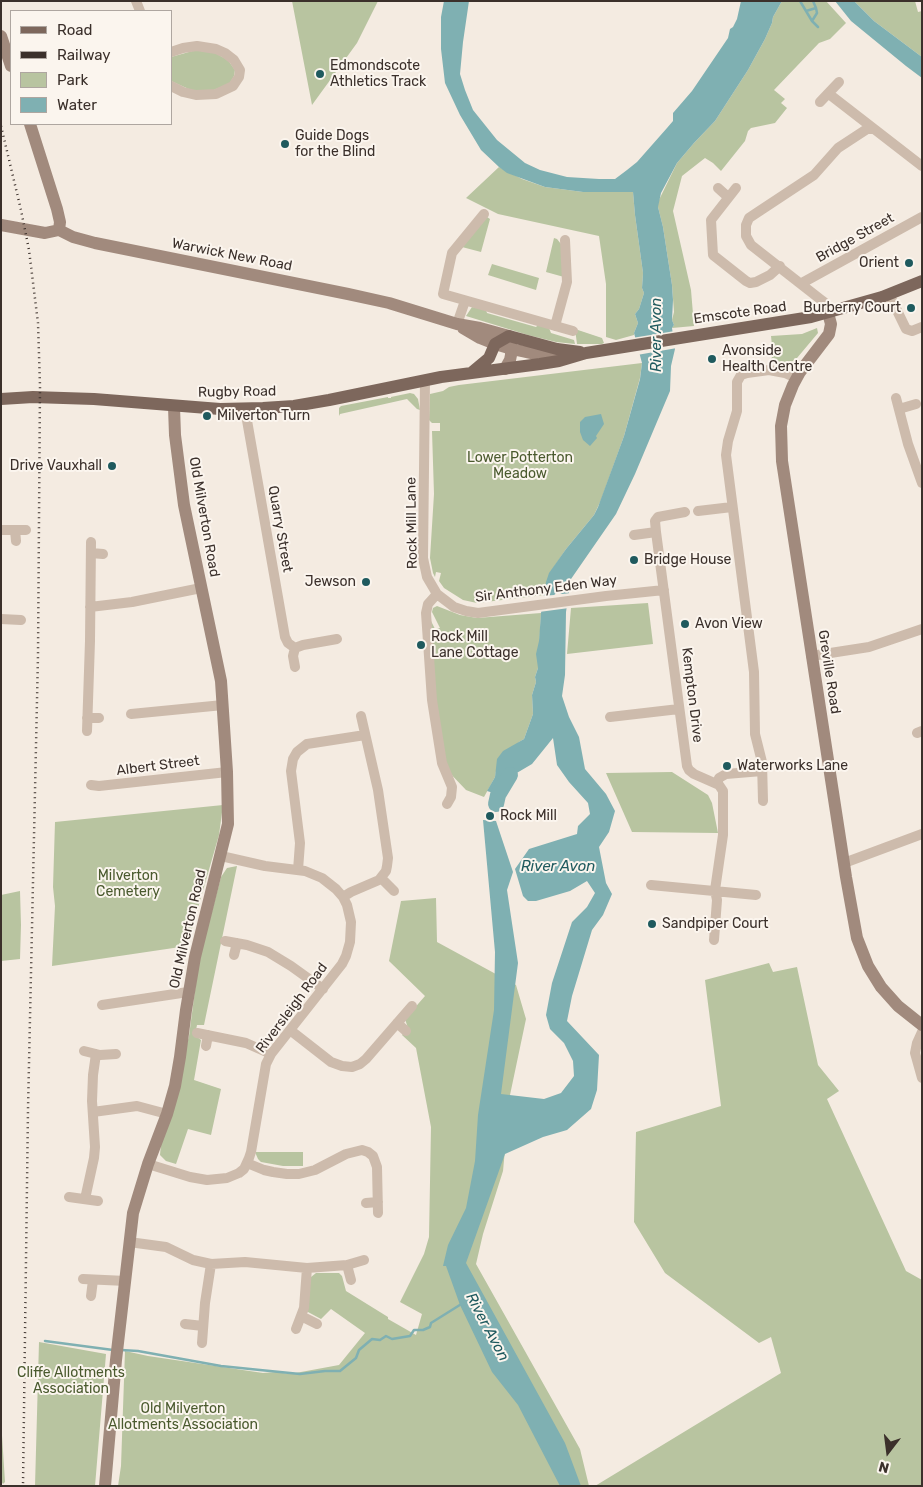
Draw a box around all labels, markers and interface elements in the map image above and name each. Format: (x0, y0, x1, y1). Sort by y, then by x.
legend (10, 10, 172, 125)
text: Road (57, 21, 93, 39)
text: Railway (57, 46, 111, 64)
place label: Edmondscote Athletics Track (330, 58, 426, 90)
marker: Edmondscote Athletics Track (314, 68, 326, 80)
text: Park (57, 71, 88, 89)
text: Water (57, 96, 97, 114)
place label: Guide Dogs for the Blind (295, 128, 375, 160)
marker: Guide Dogs for the Blind (279, 138, 291, 150)
street label: Bridge Street (813, 210, 897, 266)
street label: Warwick New Road (170, 235, 294, 275)
place label: Orient (859, 255, 899, 271)
marker: Orient (903, 257, 915, 269)
water label: River Avon (648, 298, 666, 372)
street label: Emscote Road (692, 298, 788, 328)
place label: Burberry Court (803, 300, 901, 316)
marker: Burberry Court (905, 302, 917, 314)
place label: Avonside Health Centre (722, 343, 812, 376)
marker: Avonside Health Centre (706, 353, 718, 365)
street label: Rugby Road (198, 383, 276, 401)
place label: Milverton Turn (217, 408, 310, 424)
marker: Milverton Turn (201, 410, 213, 422)
park label: Lower Potterton Meadow (467, 450, 573, 482)
street label: Old Milverton Road (185, 456, 223, 578)
place label: Drive Vauxhall (10, 458, 102, 474)
marker: Drive Vauxhall (106, 460, 118, 472)
street label: Rock Mill Lane (403, 477, 421, 569)
street label: Quarry Street (264, 484, 296, 574)
place label: Bridge House (644, 552, 731, 568)
marker: Bridge House (628, 554, 640, 566)
street label: Sir Anthony Eden Way (474, 572, 618, 606)
place label: Jewson (305, 574, 356, 590)
marker: Jewson (360, 576, 372, 588)
place label: Avon View (695, 616, 763, 632)
marker: Avon View (679, 618, 691, 630)
place label: Rock Mill Lane Cottage (431, 629, 519, 662)
street label: Greville Road (814, 629, 844, 715)
marker: Rock Mill Lane Cottage (415, 639, 427, 651)
street label: Kempton Drive (678, 647, 706, 743)
street label: Albert Street (115, 753, 201, 779)
place label: Waterworks Lane (737, 758, 848, 774)
marker: Waterworks Lane (721, 760, 733, 772)
place label: Rock Mill (500, 808, 557, 824)
marker: Rock Mill (484, 810, 496, 822)
water label: River Avon (521, 858, 595, 876)
park label: Milverton Cemetery (96, 868, 160, 900)
street label: Old Milverton Road (166, 868, 210, 990)
place label: Sandpiper Court (662, 916, 768, 932)
marker: Sandpiper Court (646, 918, 658, 930)
street label: Riversleigh Road (253, 960, 331, 1056)
water label: River Avon (462, 1290, 512, 1364)
park label: Cliffe Allotments Association (17, 1365, 125, 1398)
park label: Old Milverton Allotments Association (108, 1401, 258, 1434)
north arrow (863, 1427, 913, 1477)
text: N (877, 1457, 891, 1476)

